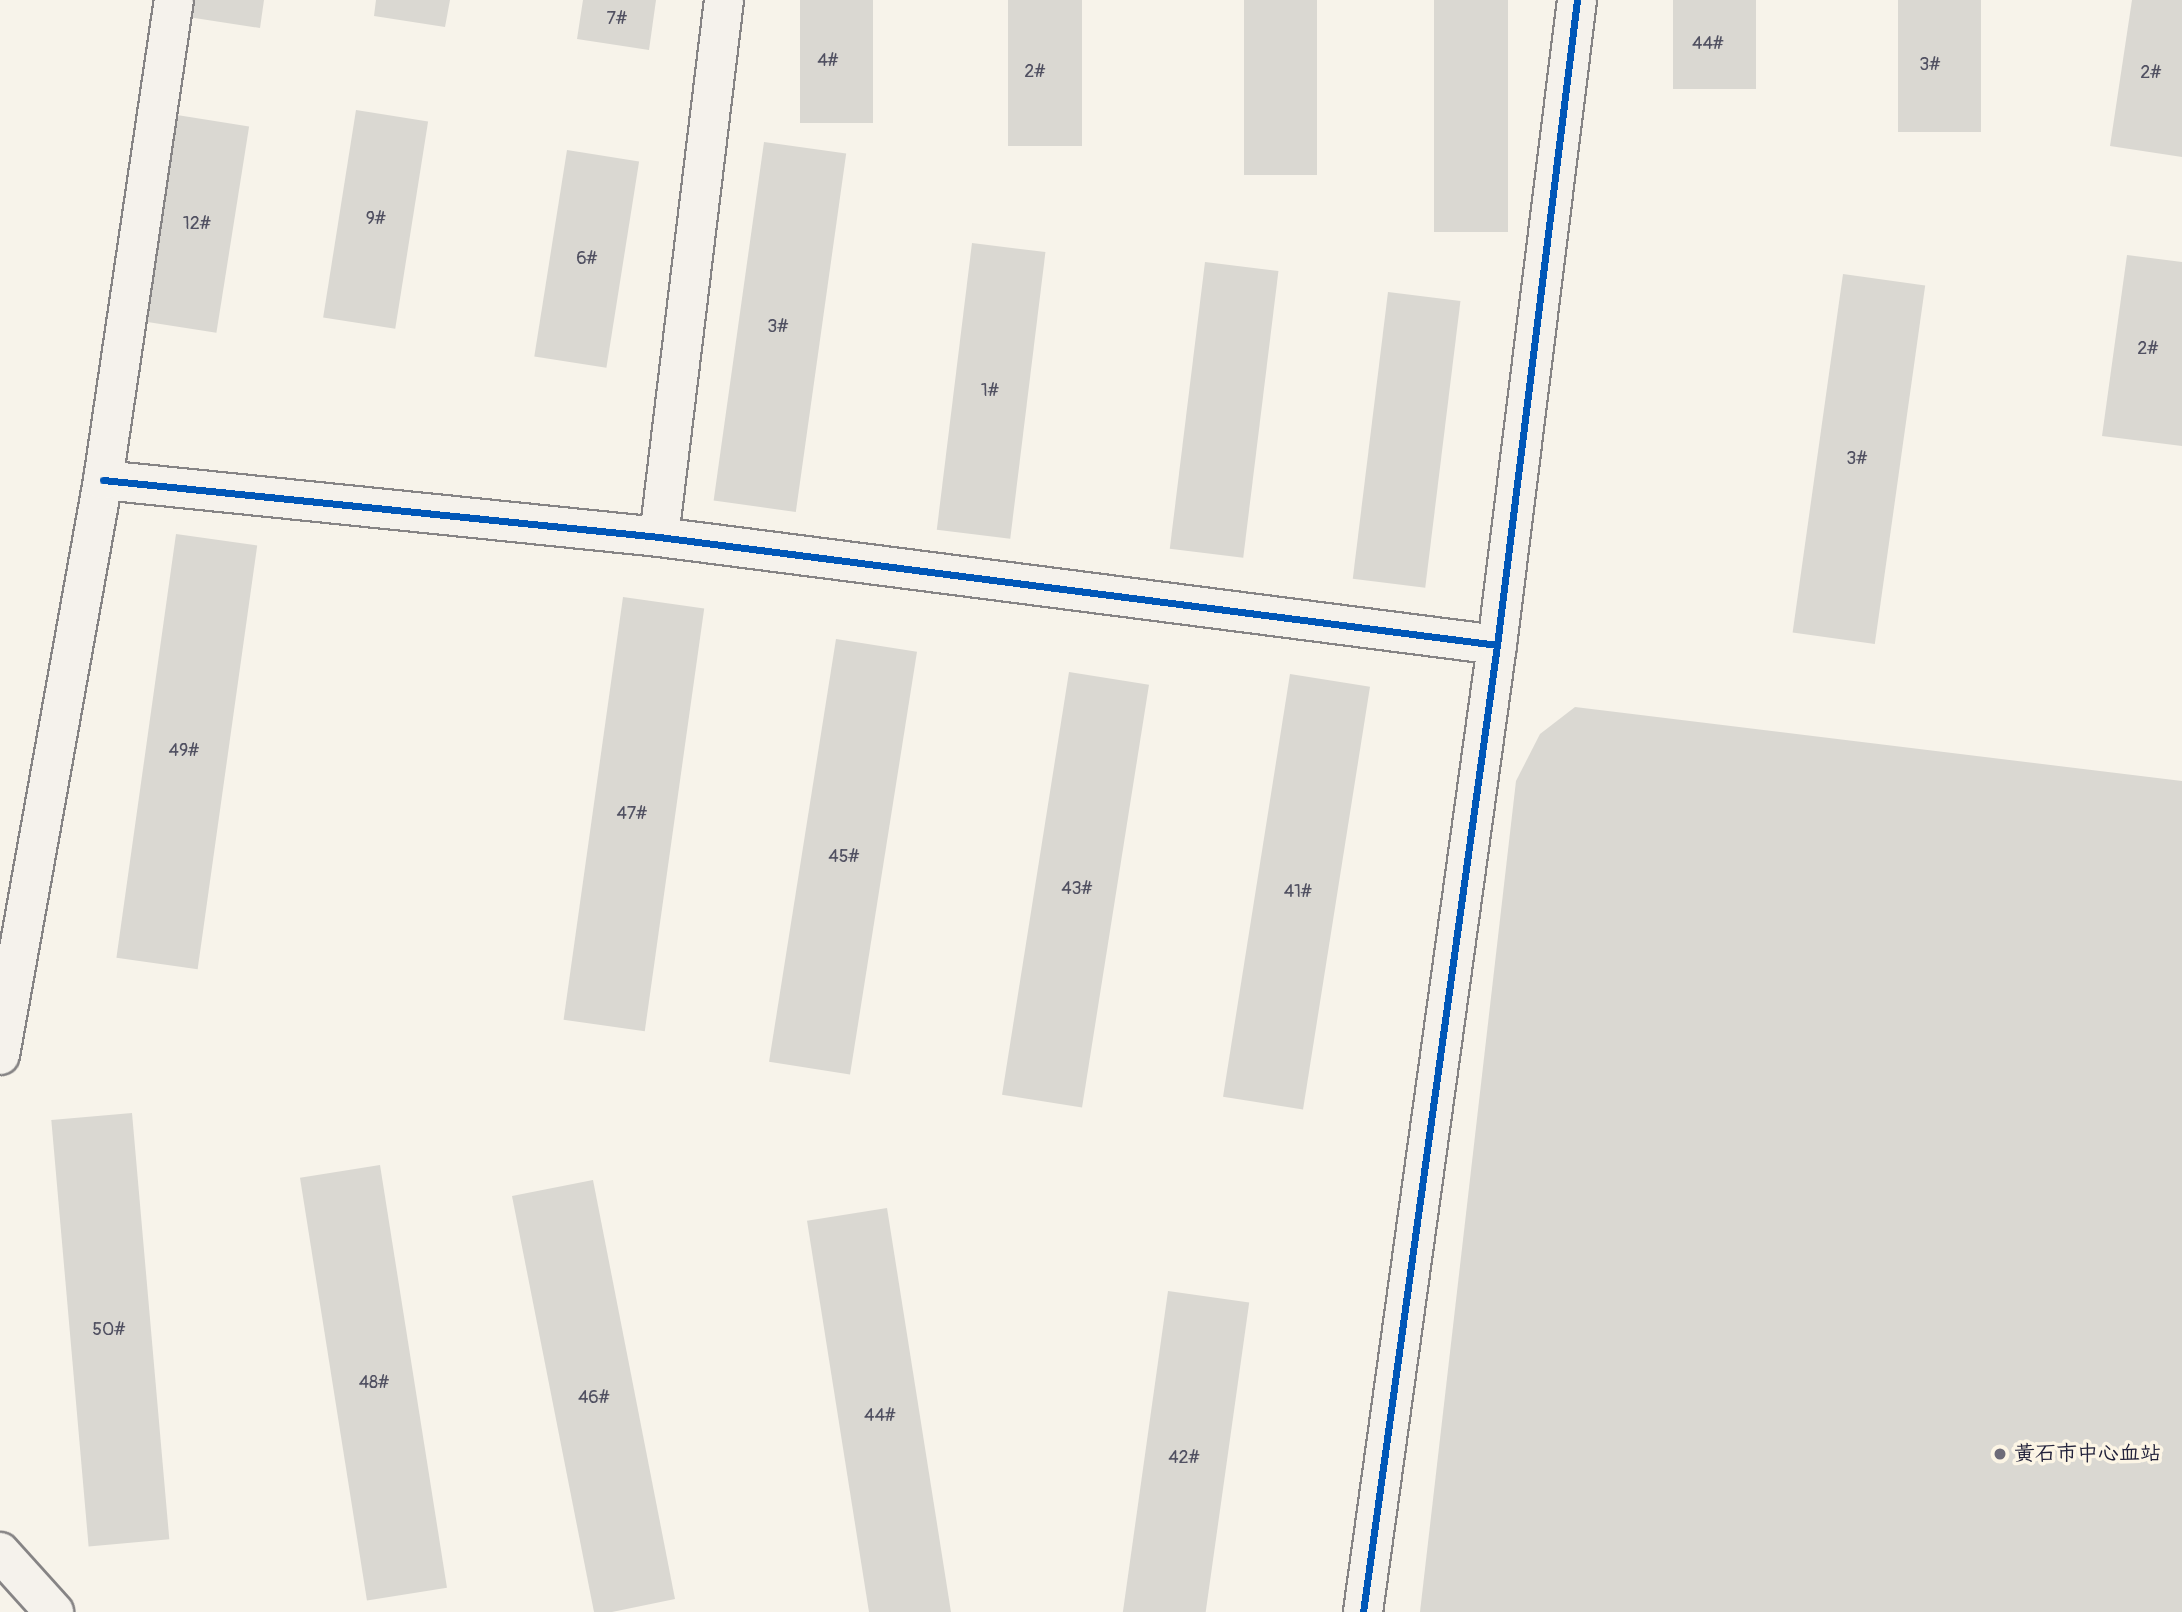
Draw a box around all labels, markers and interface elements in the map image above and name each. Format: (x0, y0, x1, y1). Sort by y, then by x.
house number: 7# (607, 8, 627, 30)
house number: 44# (1692, 33, 1724, 55)
house number: 4# (817, 50, 839, 72)
house number: 3# (1919, 54, 1941, 76)
house number: 2# (1024, 61, 1046, 83)
house number: 2# (2140, 62, 2162, 84)
house number: 9# (366, 208, 386, 230)
house number: 12# (183, 213, 211, 235)
house number: 6# (576, 248, 598, 270)
house number: 3# (767, 316, 789, 338)
house number: 2# (2137, 338, 2159, 360)
house number: 1# (981, 380, 999, 402)
house number: 3# (1846, 448, 1868, 470)
house number: 49# (169, 740, 199, 762)
house number: 47# (616, 803, 648, 825)
house number: 45# (828, 846, 860, 868)
house number: 43# (1061, 878, 1093, 900)
house number: 41# (1284, 881, 1312, 903)
house number: 50# (92, 1319, 126, 1341)
house number: 48# (359, 1372, 389, 1394)
house number: 46# (578, 1387, 610, 1409)
house number: 44# (864, 1405, 896, 1427)
place label: 黄石市中心血站 (2014, 1441, 2161, 1467)
marker: 黄石市中心血站 (1992, 1446, 2008, 1462)
house number: 42# (1168, 1447, 1200, 1469)

